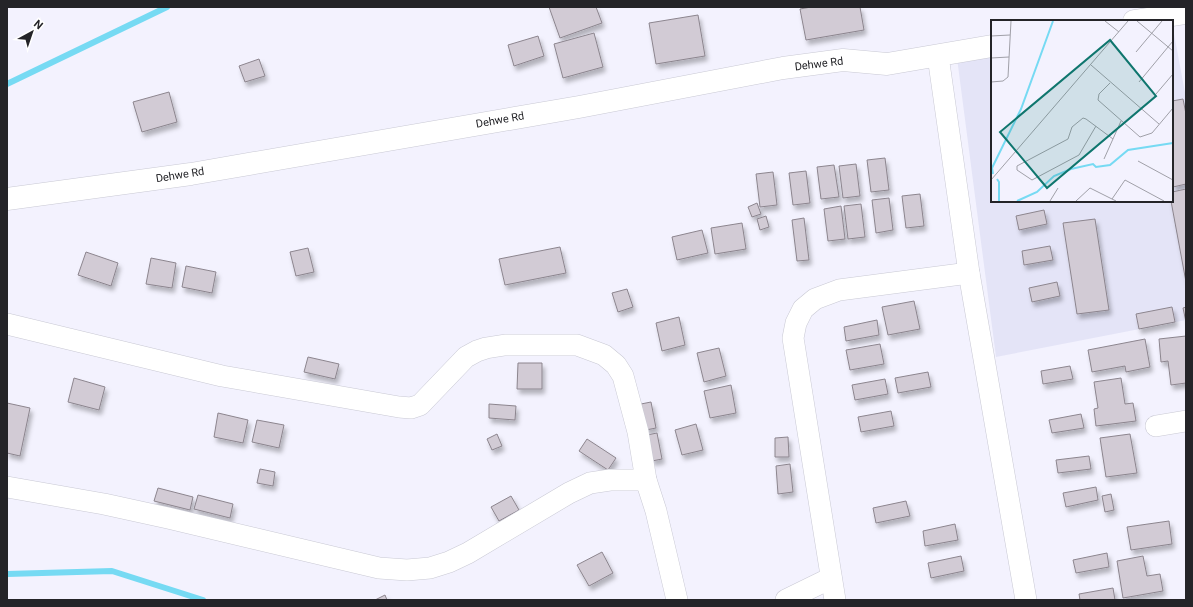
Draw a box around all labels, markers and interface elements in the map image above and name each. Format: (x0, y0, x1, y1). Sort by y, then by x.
north arrow (12, 12, 52, 52)
text: N (31, 17, 45, 32)
inset map (991, 20, 1173, 202)
street label: Dehwe Rd (794, 55, 844, 73)
street label: Dehwe Rd (475, 109, 525, 131)
street label: Dehwe Rd (155, 165, 205, 185)

